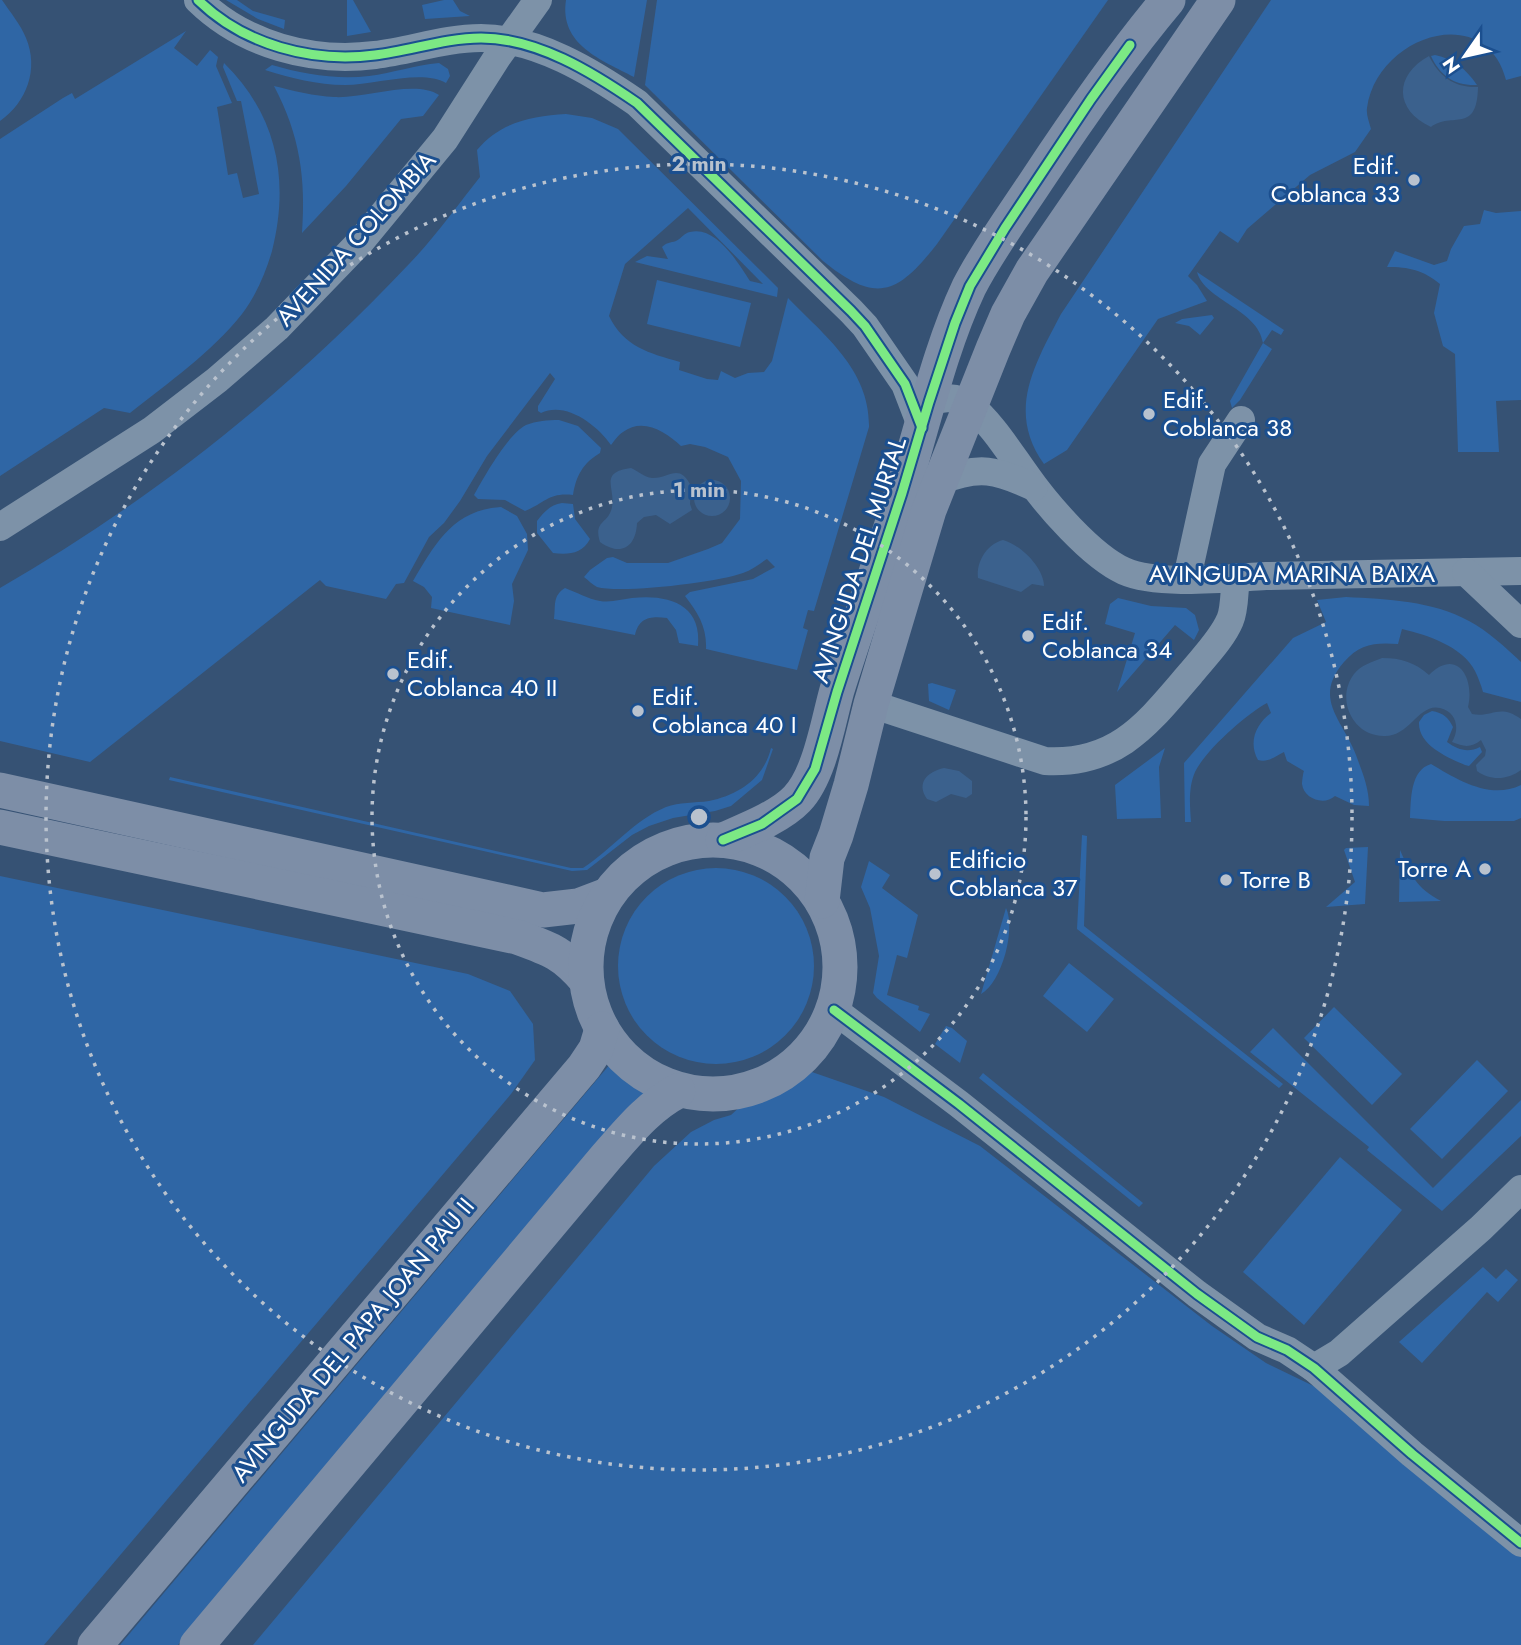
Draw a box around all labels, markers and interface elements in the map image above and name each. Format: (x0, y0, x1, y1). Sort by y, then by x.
north arrow (1430, 21, 1500, 91)
text: N (1436, 51, 1467, 79)
street label: AVENIDA COLOMBIA (267, 143, 444, 334)
place label: Edif. Coblanca 33 (1271, 148, 1400, 211)
text: 2 min (671, 149, 727, 179)
marker: Edif. Coblanca 33 (1406, 172, 1422, 188)
place label: Edif. Coblanca 38 (1163, 382, 1292, 445)
marker: Edif. Coblanca 38 (1141, 406, 1157, 422)
street label: AVINGUDA DEL MURTAL (802, 432, 915, 687)
text: 1 min (673, 475, 725, 505)
street label: AVINGUDA MARINA BAIXA (1149, 556, 1435, 591)
place label: Edif. Coblanca 34 (1042, 604, 1172, 667)
marker: Edif. Coblanca 34 (1020, 628, 1036, 644)
place label: Edif. Coblanca 40 II (407, 642, 557, 705)
marker: Edif. Coblanca 40 II (385, 666, 401, 682)
place label: Edif. Coblanca 40 I (652, 679, 797, 742)
marker: Edif. Coblanca 40 I (630, 703, 646, 719)
centre of rings (687, 805, 711, 829)
place label: Edificio Coblanca 37 (949, 842, 1078, 905)
place label: Torre A (1398, 851, 1471, 886)
marker: Torre A (1477, 861, 1493, 877)
place label: Torre B (1240, 862, 1311, 897)
marker: Edificio Coblanca 37 (927, 866, 943, 882)
marker: Torre B (1218, 872, 1234, 888)
street label: AVINGUDA DEL PAPA JOAN PAU II (223, 1190, 482, 1490)

